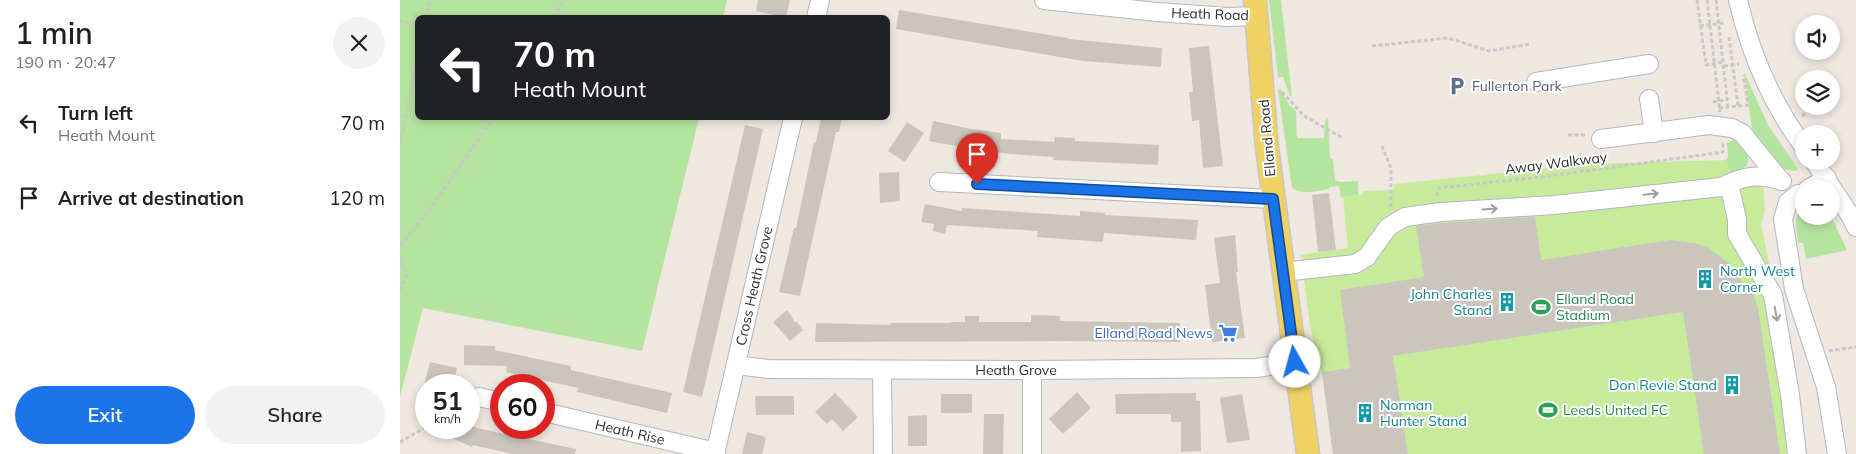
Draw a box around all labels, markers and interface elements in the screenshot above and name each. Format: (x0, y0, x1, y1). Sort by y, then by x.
street label: Heath Road (1171, 4, 1249, 24)
text: 1 min (15, 14, 93, 52)
map controls (1795, 15, 1840, 225)
button: sound (1795, 15, 1840, 60)
button: close (333, 17, 385, 69)
text: 70 m (513, 32, 596, 76)
icon: left (430, 35, 495, 100)
text: 190 m · 20:47 (15, 52, 116, 72)
button: layers (1795, 70, 1840, 115)
text: Heath Mount (513, 75, 646, 103)
parking icon: Fullerton Park (1446, 75, 1468, 97)
place label: Fullerton Park (1472, 77, 1562, 95)
street label: Elland Road (1255, 98, 1279, 178)
text: Turn left (58, 101, 133, 125)
icon: left (15, 109, 43, 137)
text: 70 m (341, 111, 385, 135)
text: Heath Mount (58, 125, 155, 145)
button: + (1795, 125, 1840, 170)
pin (956, 133, 998, 184)
icon: arrive (963, 140, 991, 168)
street label: Away Walkway (1504, 148, 1609, 178)
button: − (1795, 180, 1840, 225)
icon: arrive (15, 184, 43, 212)
text: Arrive at destination (58, 186, 244, 210)
text: 120 m (329, 186, 385, 210)
one-way arrow (1643, 189, 1659, 199)
one-way arrow (1481, 204, 1497, 213)
street label: Cross Heath Grove (732, 225, 776, 347)
place label: North West Corner (1720, 262, 1795, 296)
building icon: North West Corner (1694, 268, 1716, 290)
place label: John Charles Stand (1410, 285, 1492, 319)
place label: Elland Road Stadium (1556, 290, 1634, 324)
building icon: John Charles Stand (1496, 291, 1518, 313)
sports icon: Elland Road Stadium (1530, 296, 1552, 318)
one-way arrow (1771, 305, 1781, 321)
supermarket icon: Elland Road News (1217, 322, 1239, 344)
place label: Elland Road News (1095, 324, 1213, 342)
position arrow (1268, 335, 1320, 387)
street label: Heath Grove (975, 361, 1057, 379)
speed limit sign: 60 (490, 374, 555, 439)
building icon: Don Revie Stand (1721, 374, 1743, 396)
place label: Don Revie Stand (1609, 376, 1717, 394)
text: 51 (432, 385, 463, 416)
button: Exit (15, 386, 195, 444)
button: Share (205, 386, 385, 444)
place label: Norman Hunter Stand (1380, 396, 1467, 430)
sports icon: Leeds United FC (1537, 399, 1559, 421)
place label: Leeds United FC (1563, 401, 1668, 419)
building icon: Norman Hunter Stand (1354, 402, 1376, 424)
text: km/h (434, 411, 461, 426)
street label: Heath Rise (593, 415, 667, 449)

